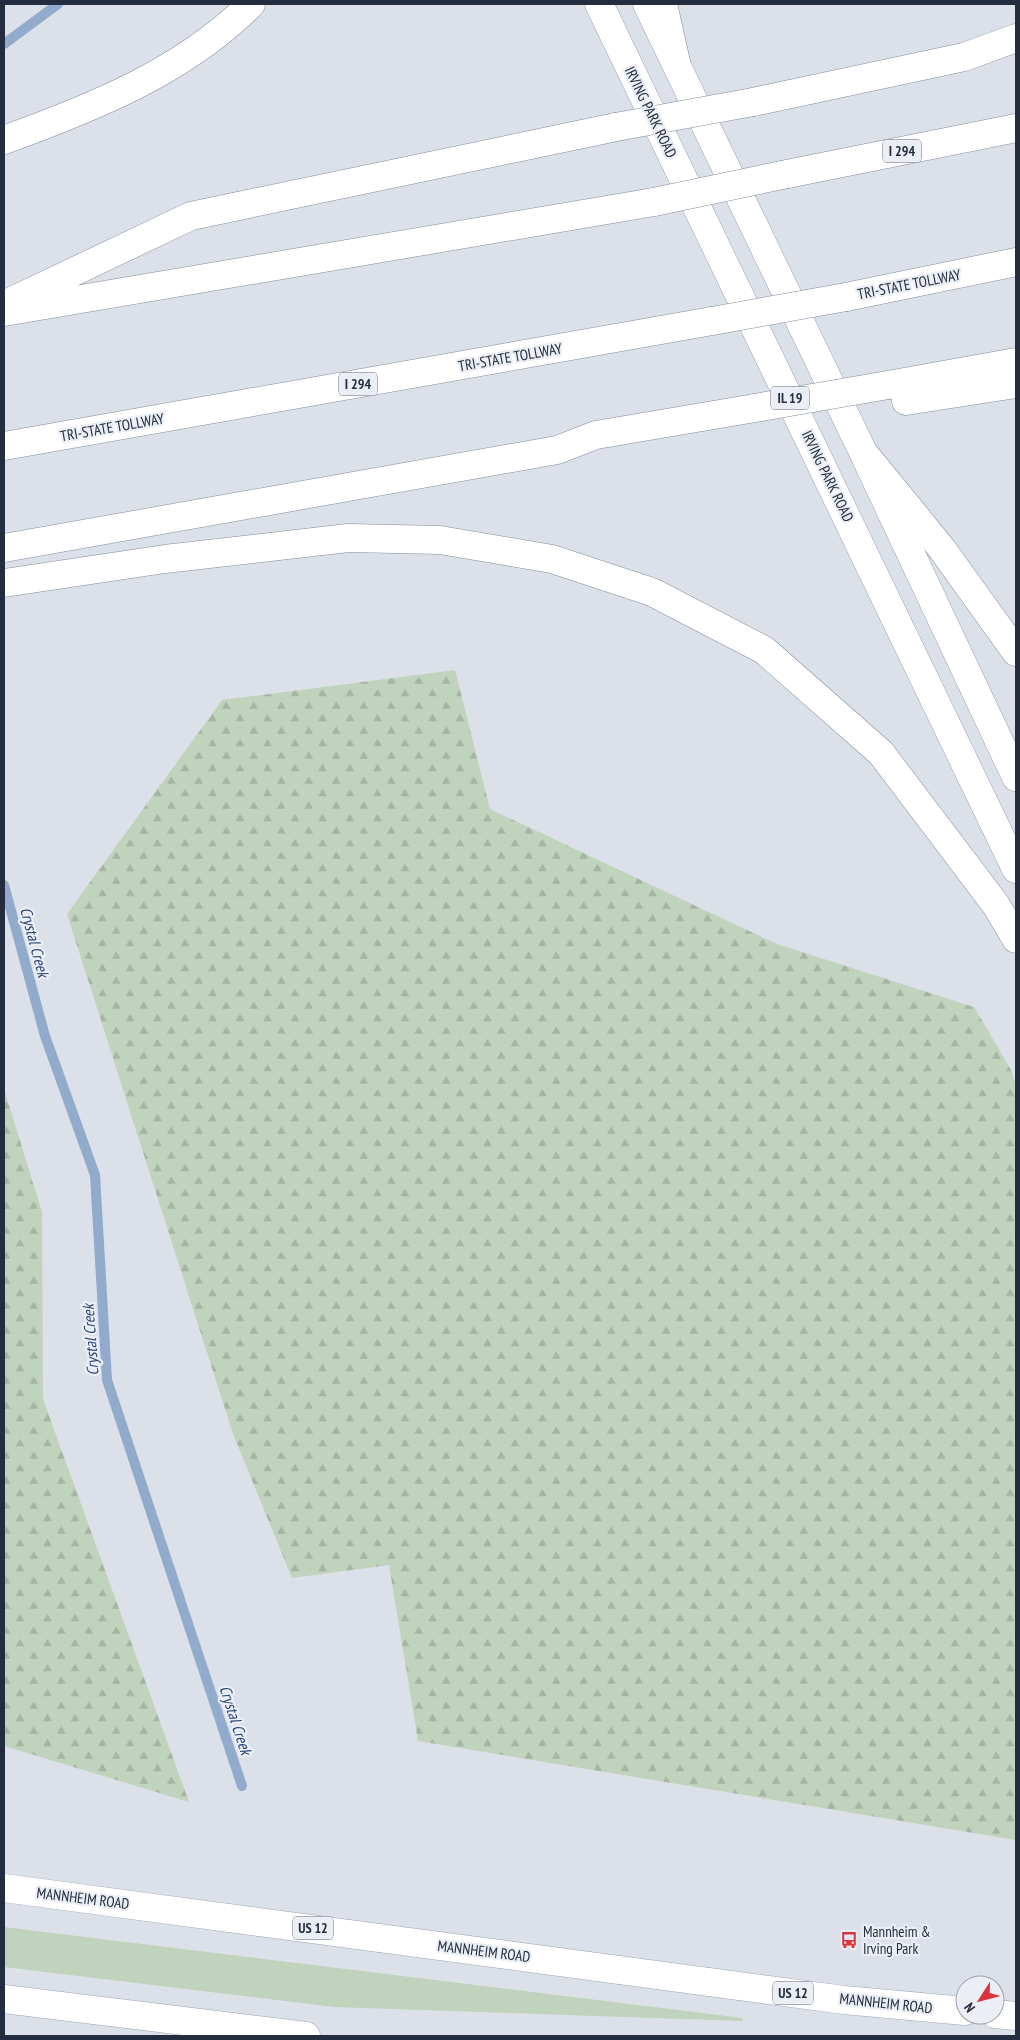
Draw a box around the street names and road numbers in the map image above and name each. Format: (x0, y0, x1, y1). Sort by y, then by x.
street label: IRVING PARK ROAD (621, 63, 681, 161)
road number: I 294 (883, 140, 921, 162)
street label: TRI-STATE TOLLWAY (856, 265, 962, 303)
street label: TRI-STATE TOLLWAY (457, 339, 563, 375)
road number: I 294 (339, 372, 377, 396)
road number: IL 19 (771, 386, 809, 409)
street label: TRI-STATE TOLLWAY (59, 409, 165, 445)
street label: IRVING PARK ROAD (798, 427, 858, 525)
street label: MANNHEIM ROAD (36, 1883, 131, 1913)
road number: US 12 (293, 1916, 333, 1940)
street label: MANNHEIM ROAD (437, 1936, 532, 1966)
road number: US 12 (773, 1982, 813, 2005)
street label: MANNHEIM ROAD (839, 1989, 933, 2017)

